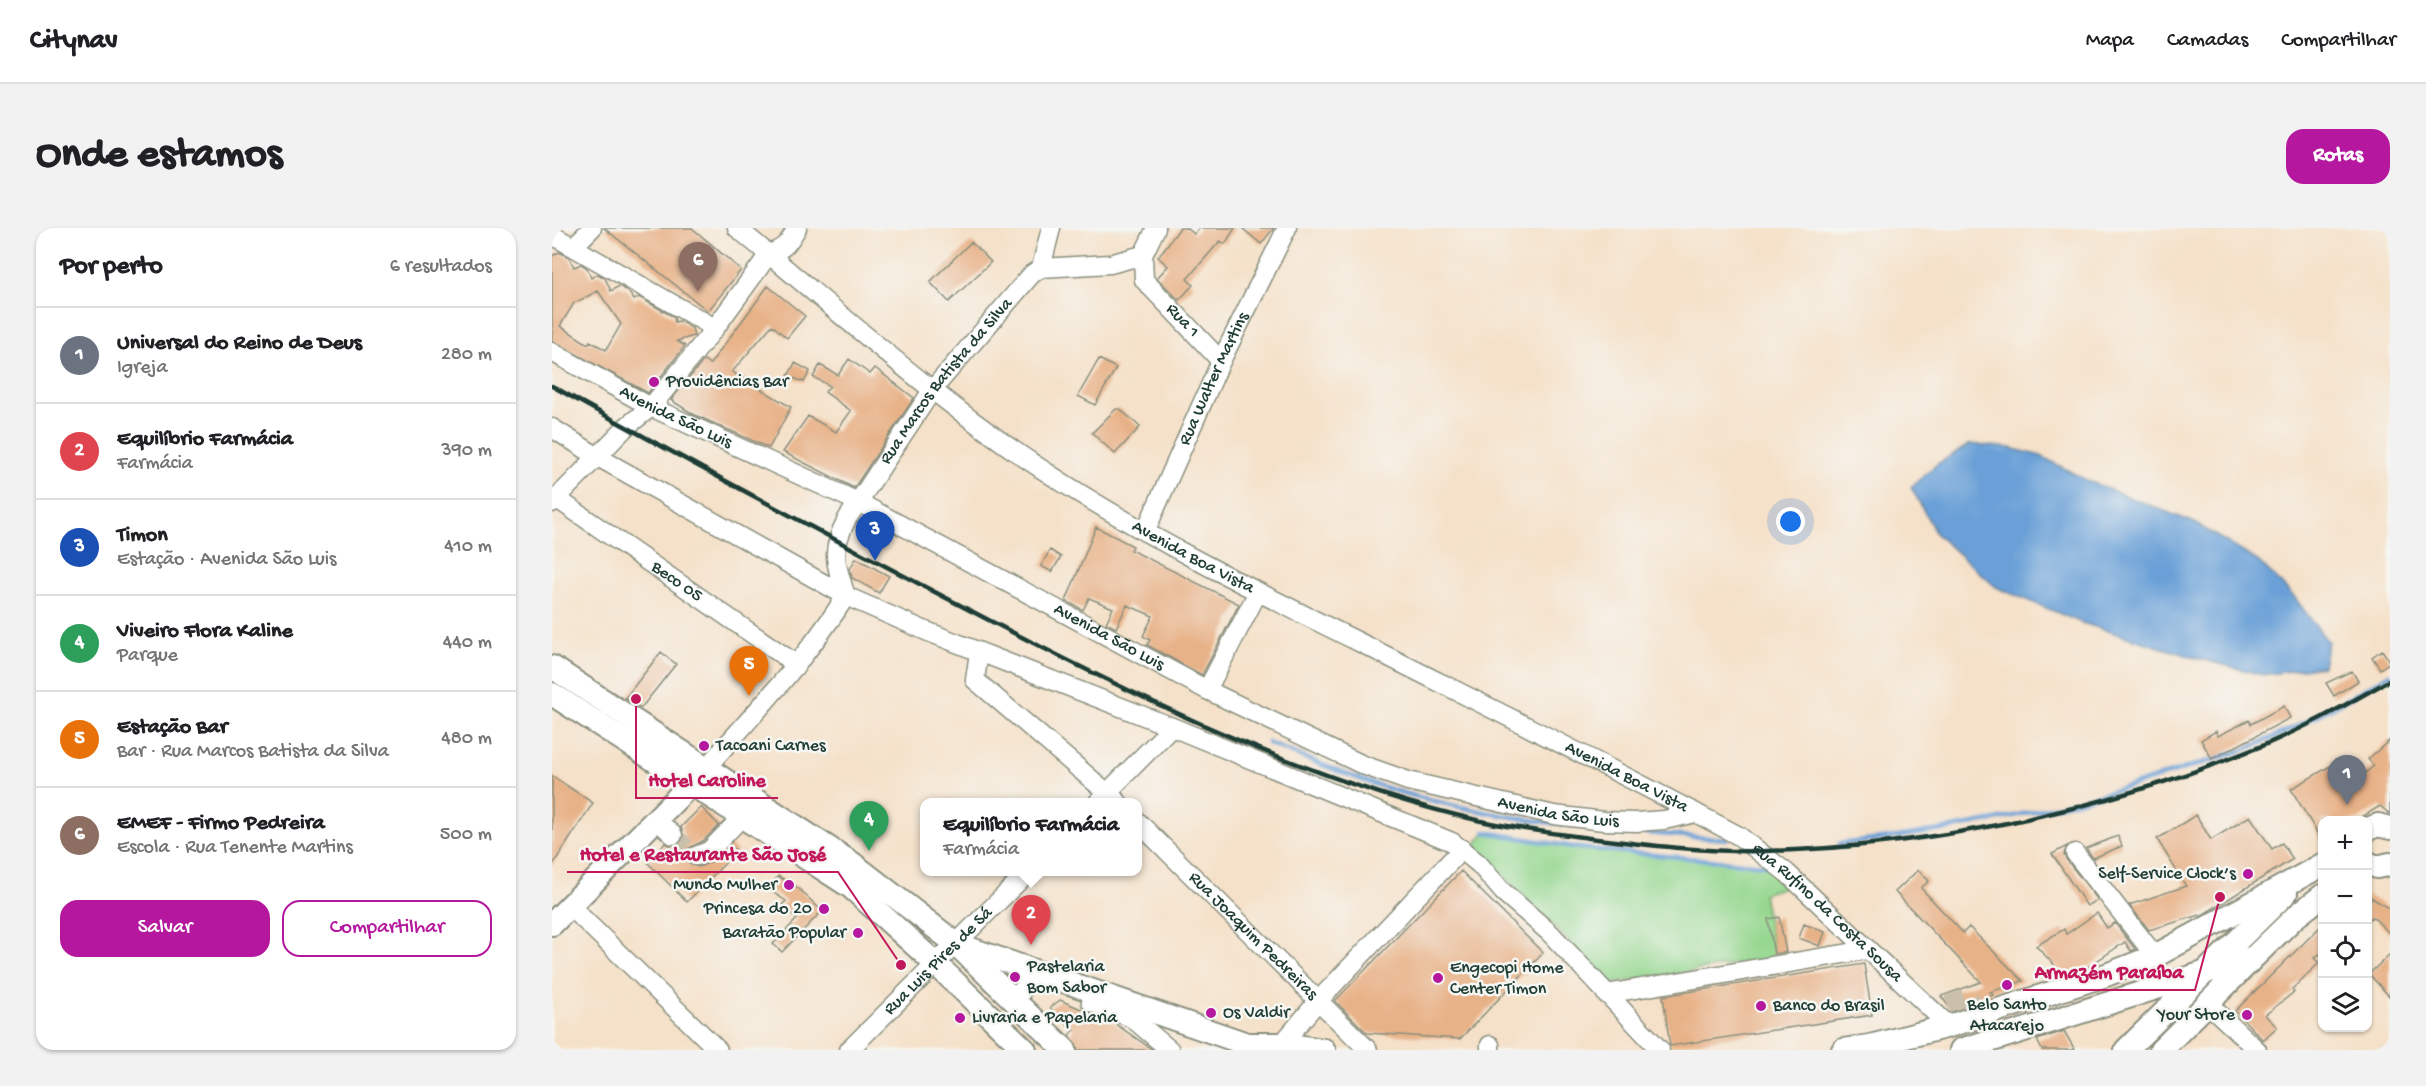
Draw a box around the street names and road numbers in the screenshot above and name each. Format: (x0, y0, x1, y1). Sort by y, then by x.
street label: Rua Marcos Batista da Silva (876, 293, 1018, 468)
street label: Rua 1 (1161, 299, 1204, 342)
street label: Rua Walter Martins (1174, 308, 1255, 449)
street label: Avenida São Luis (616, 381, 737, 454)
street label: Avenida Boa Vista (1128, 516, 1259, 599)
street label: Beco 05 (646, 556, 707, 607)
street label: Avenida São Luis (1050, 599, 1169, 676)
street label: Avenida Boa Vista (1561, 737, 1693, 818)
street label: Avenida São Luis (1496, 792, 1620, 832)
street label: Rua Rufino da Costa Sousa (1747, 839, 1907, 988)
street label: Rua Joaquim Pedreiras (1184, 867, 1323, 1006)
street label: Rua Luis Pires de Sá (880, 902, 998, 1020)

